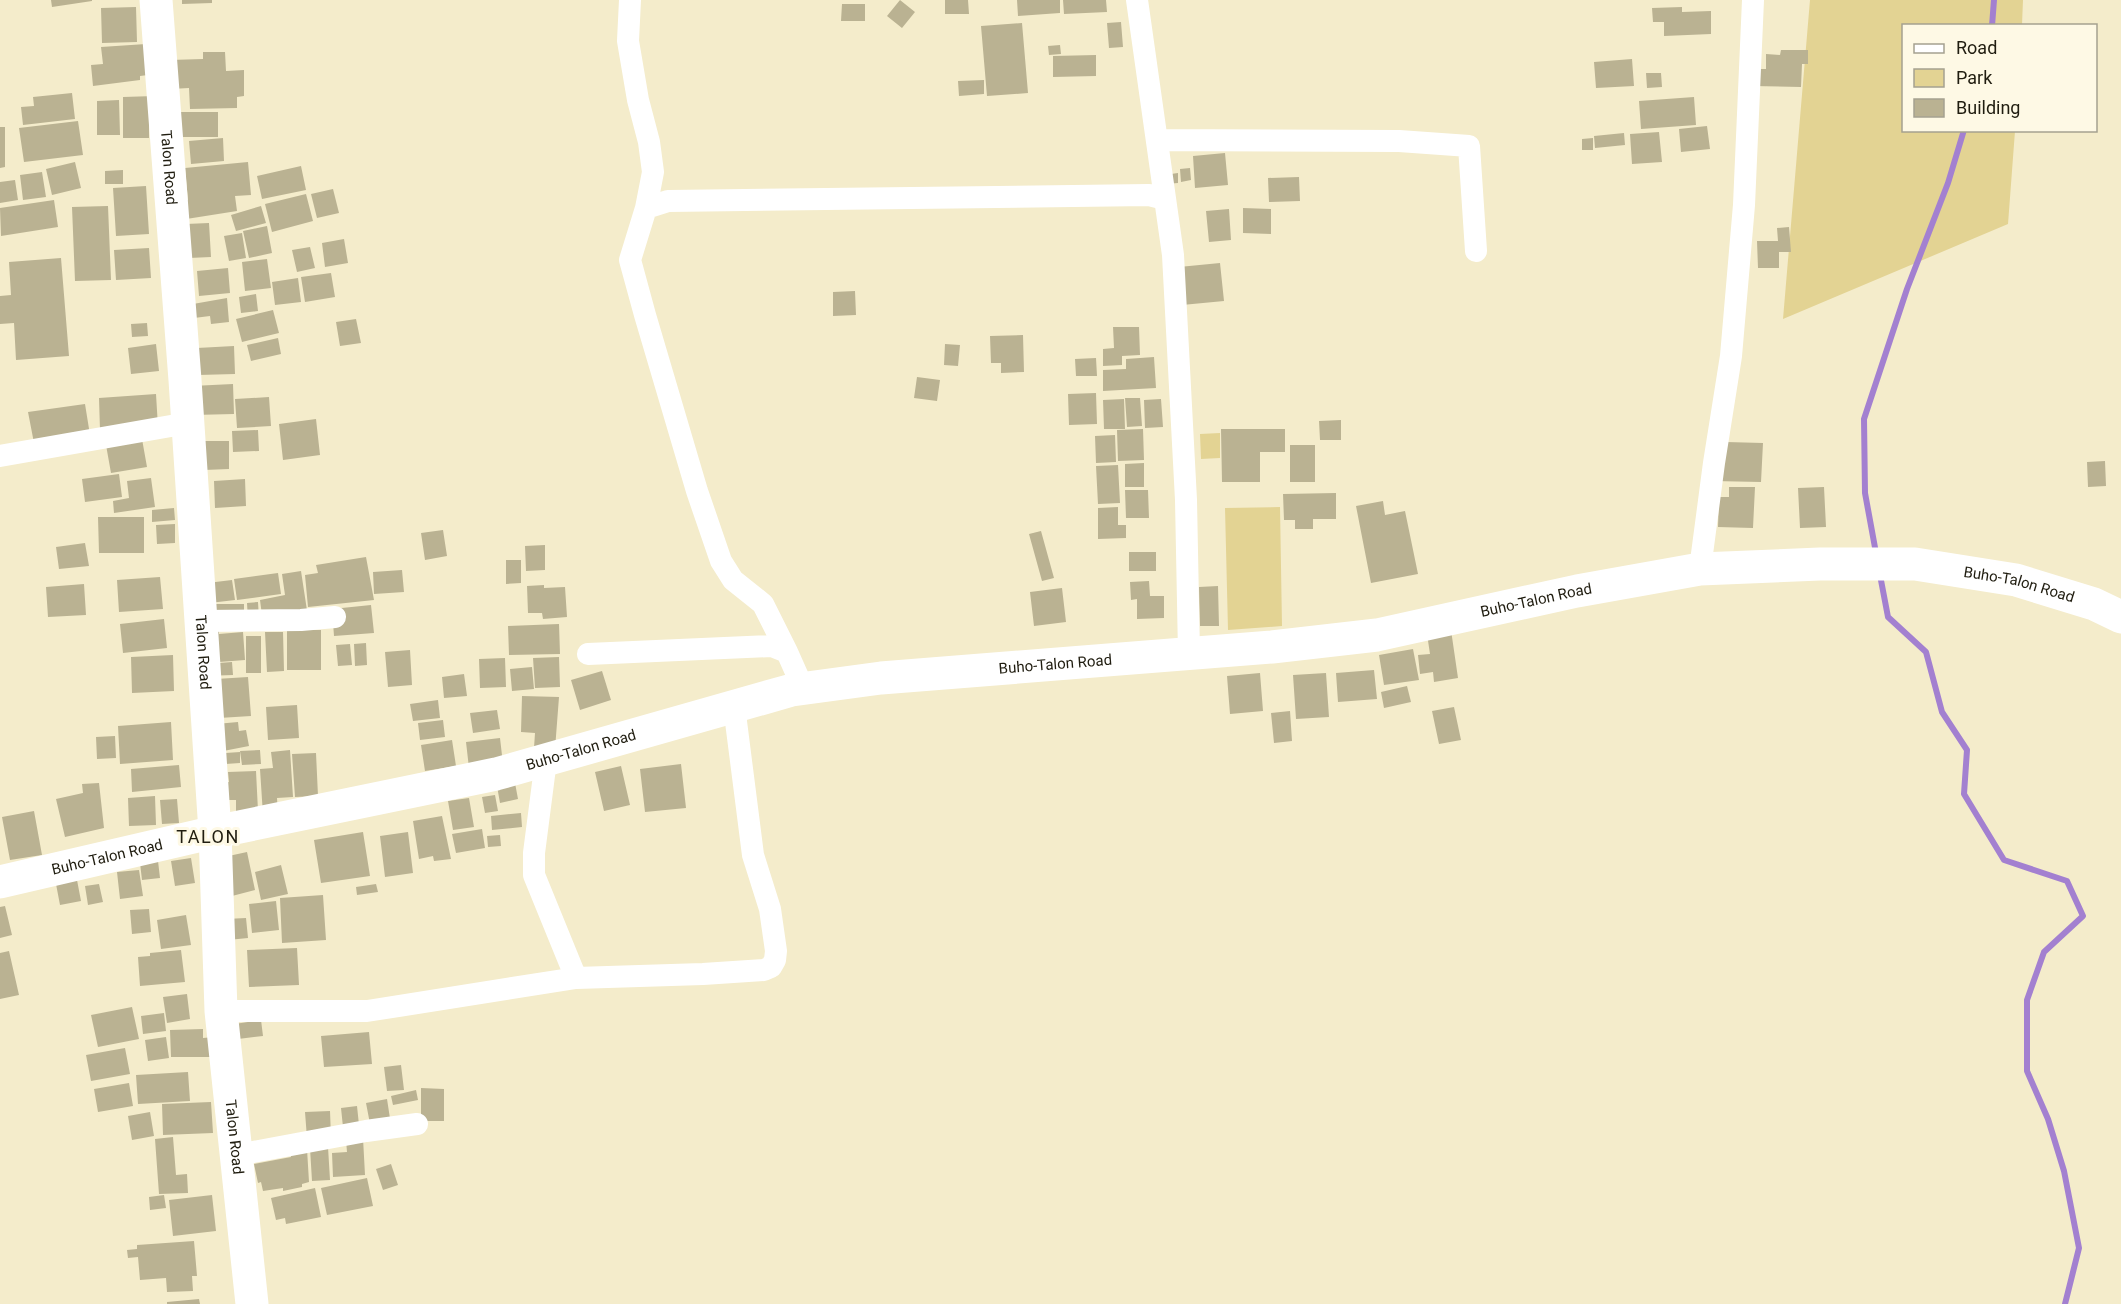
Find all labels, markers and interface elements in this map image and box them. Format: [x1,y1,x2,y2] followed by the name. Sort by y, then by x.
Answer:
[1902,24,2097,132] legend
[1956,37,1997,58] text: Road
[1956,67,1993,88] text: Park
[1956,97,2020,118] text: Building
[157,129,181,206] street label: Talon Road
[1962,563,2077,606] street label: Buho-Talon Road
[1479,580,1593,621] street label: Buho-Talon Road
[192,614,215,690] street label: Talon Road
[998,651,1113,678] street label: Buho-Talon Road
[524,726,638,774] street label: Buho-Talon Road
[176,826,240,847] district label: TALON
[50,835,165,879] street label: Buho-Talon Road
[221,1099,247,1175] street label: Talon Road

